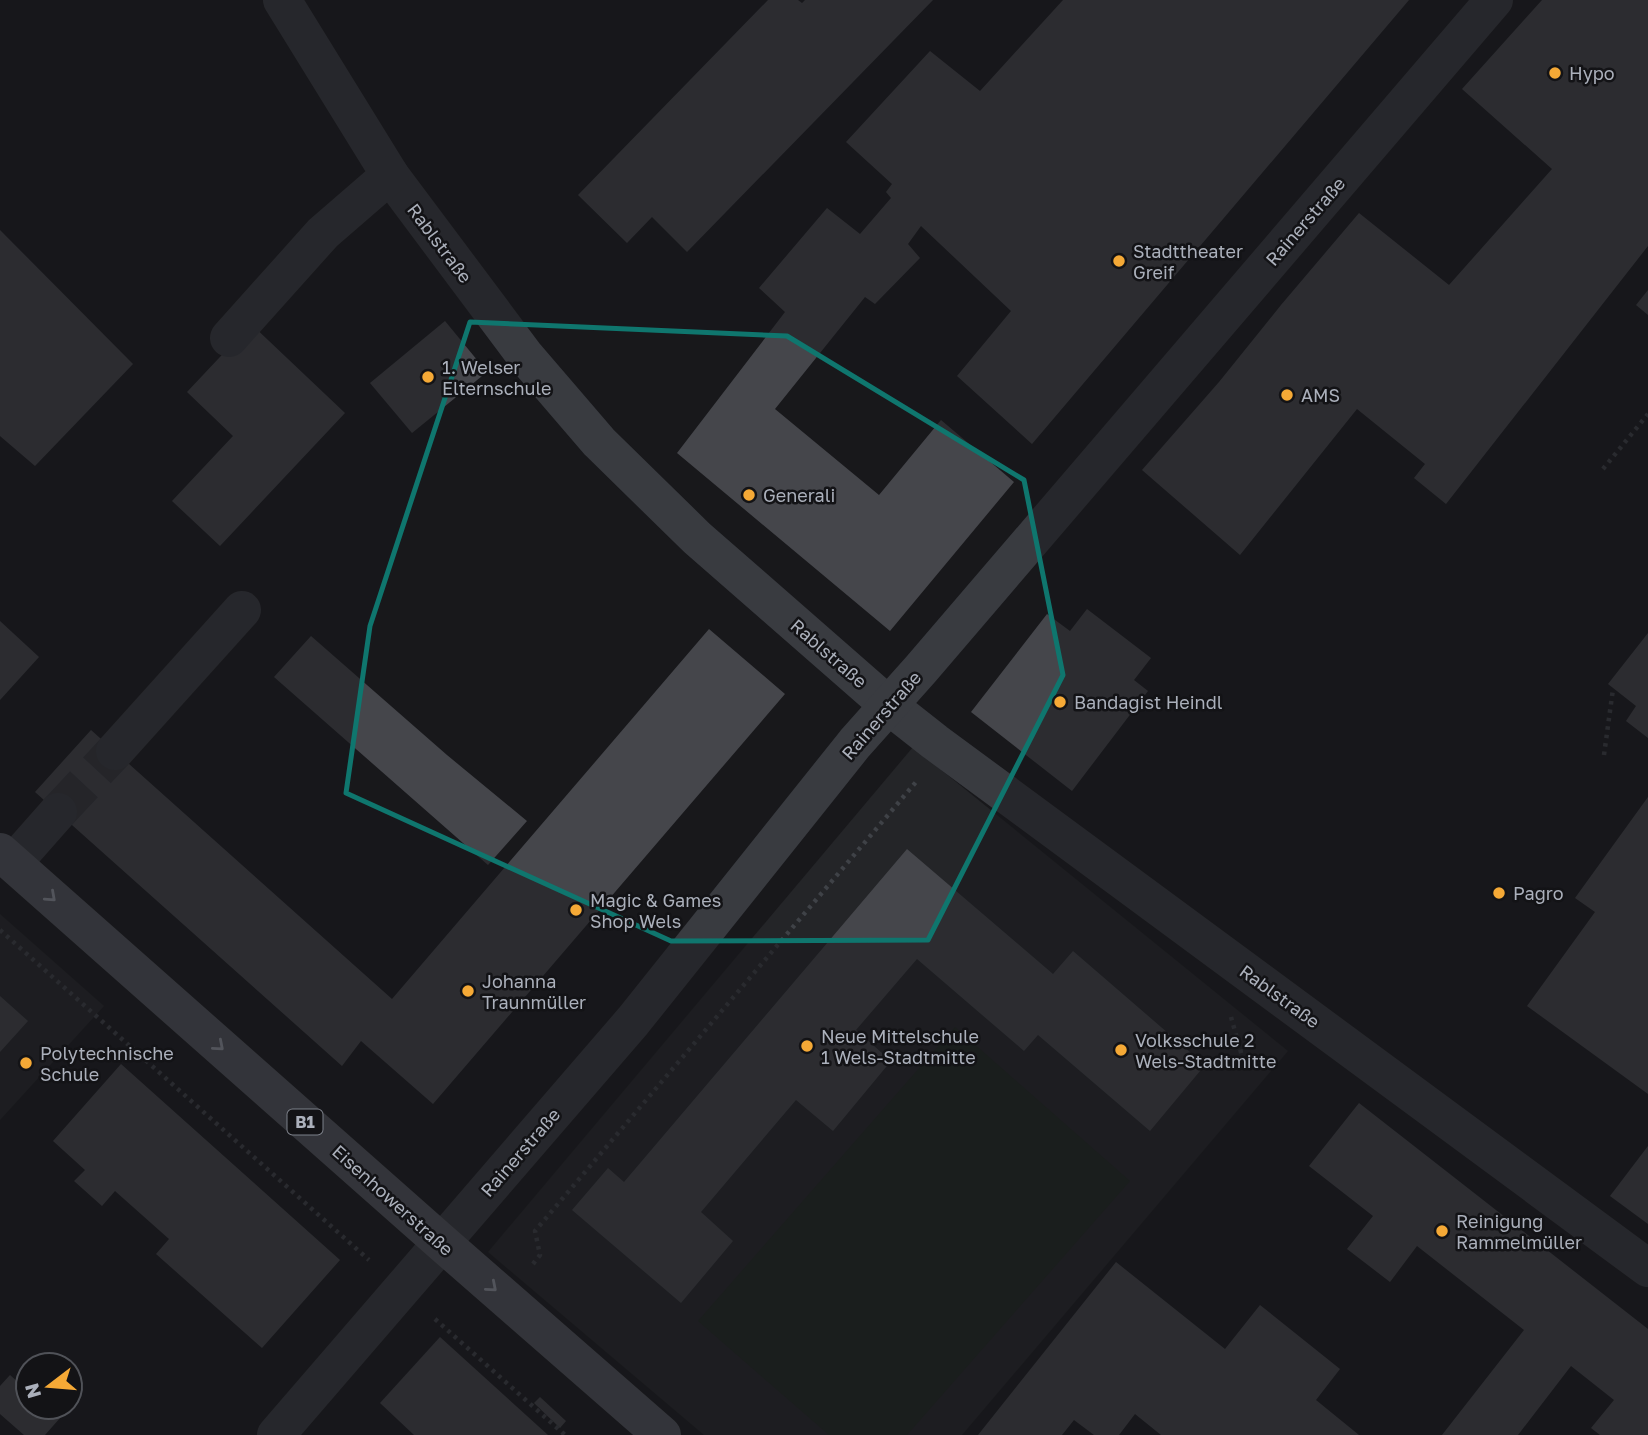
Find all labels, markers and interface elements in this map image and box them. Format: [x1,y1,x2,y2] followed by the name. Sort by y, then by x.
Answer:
[1569,62,1615,84] place label: Hypo
[1547,65,1563,81] marker: Hypo
[1261,172,1349,270] street label: Rainerstraße
[403,199,477,287] street label: Rablstraße
[1133,240,1243,283] place label: Stadttheater Greif
[1111,253,1127,269] marker: Stadttheater Greif
[442,356,551,399] place label: 1. Welser Elternschule
[420,369,436,385] marker: 1. Welser Elternschule
[1301,384,1340,406] place label: AMS
[1279,387,1295,403] marker: AMS
[763,484,835,506] place label: Generali
[741,487,757,503] marker: Generali
[786,614,872,692] street label: Rablstraße
[837,666,925,764] street label: Rainerstraße
[1074,691,1223,713] place label: Bandagist Heindl
[1052,694,1068,710] marker: Bandagist Heindl
[1513,882,1564,904] place label: Pagro
[1491,885,1507,901] marker: Pagro
[43,889,56,901] one-way arrow
[590,889,721,932] place label: Magic & Games Shop Wels
[568,902,584,918] marker: Magic & Games Shop Wels
[1236,960,1324,1032] street label: Rablstraße
[482,970,586,1013] place label: Johanna Traunmüller
[460,983,476,999] marker: Johanna Traunmüller
[821,1025,979,1068] place label: Neue Mittelschule 1 Wels-Stadtmitte
[1135,1029,1276,1072] place label: Volksschule 2 Wels-Stadtmitte
[211,1038,224,1050] one-way arrow
[799,1038,815,1054] marker: Neue Mittelschule 1 Wels-Stadtmitte
[40,1042,174,1085] place label: Polytechnische Schule
[1113,1042,1129,1058] marker: Volksschule 2 Wels-Stadtmitte
[18,1055,34,1071] marker: Polytechnische Schule
[476,1103,564,1201] street label: Rainerstraße
[288,1110,322,1134] road number: B1
[328,1140,458,1260] street label: Eisenhowerstraße
[1456,1210,1582,1253] place label: Reinigung Rammelmüller
[1434,1223,1450,1239] marker: Reinigung Rammelmüller
[484,1279,497,1291] one-way arrow
[14,1351,84,1421] north arrow
[19,1381,45,1401] text: N

